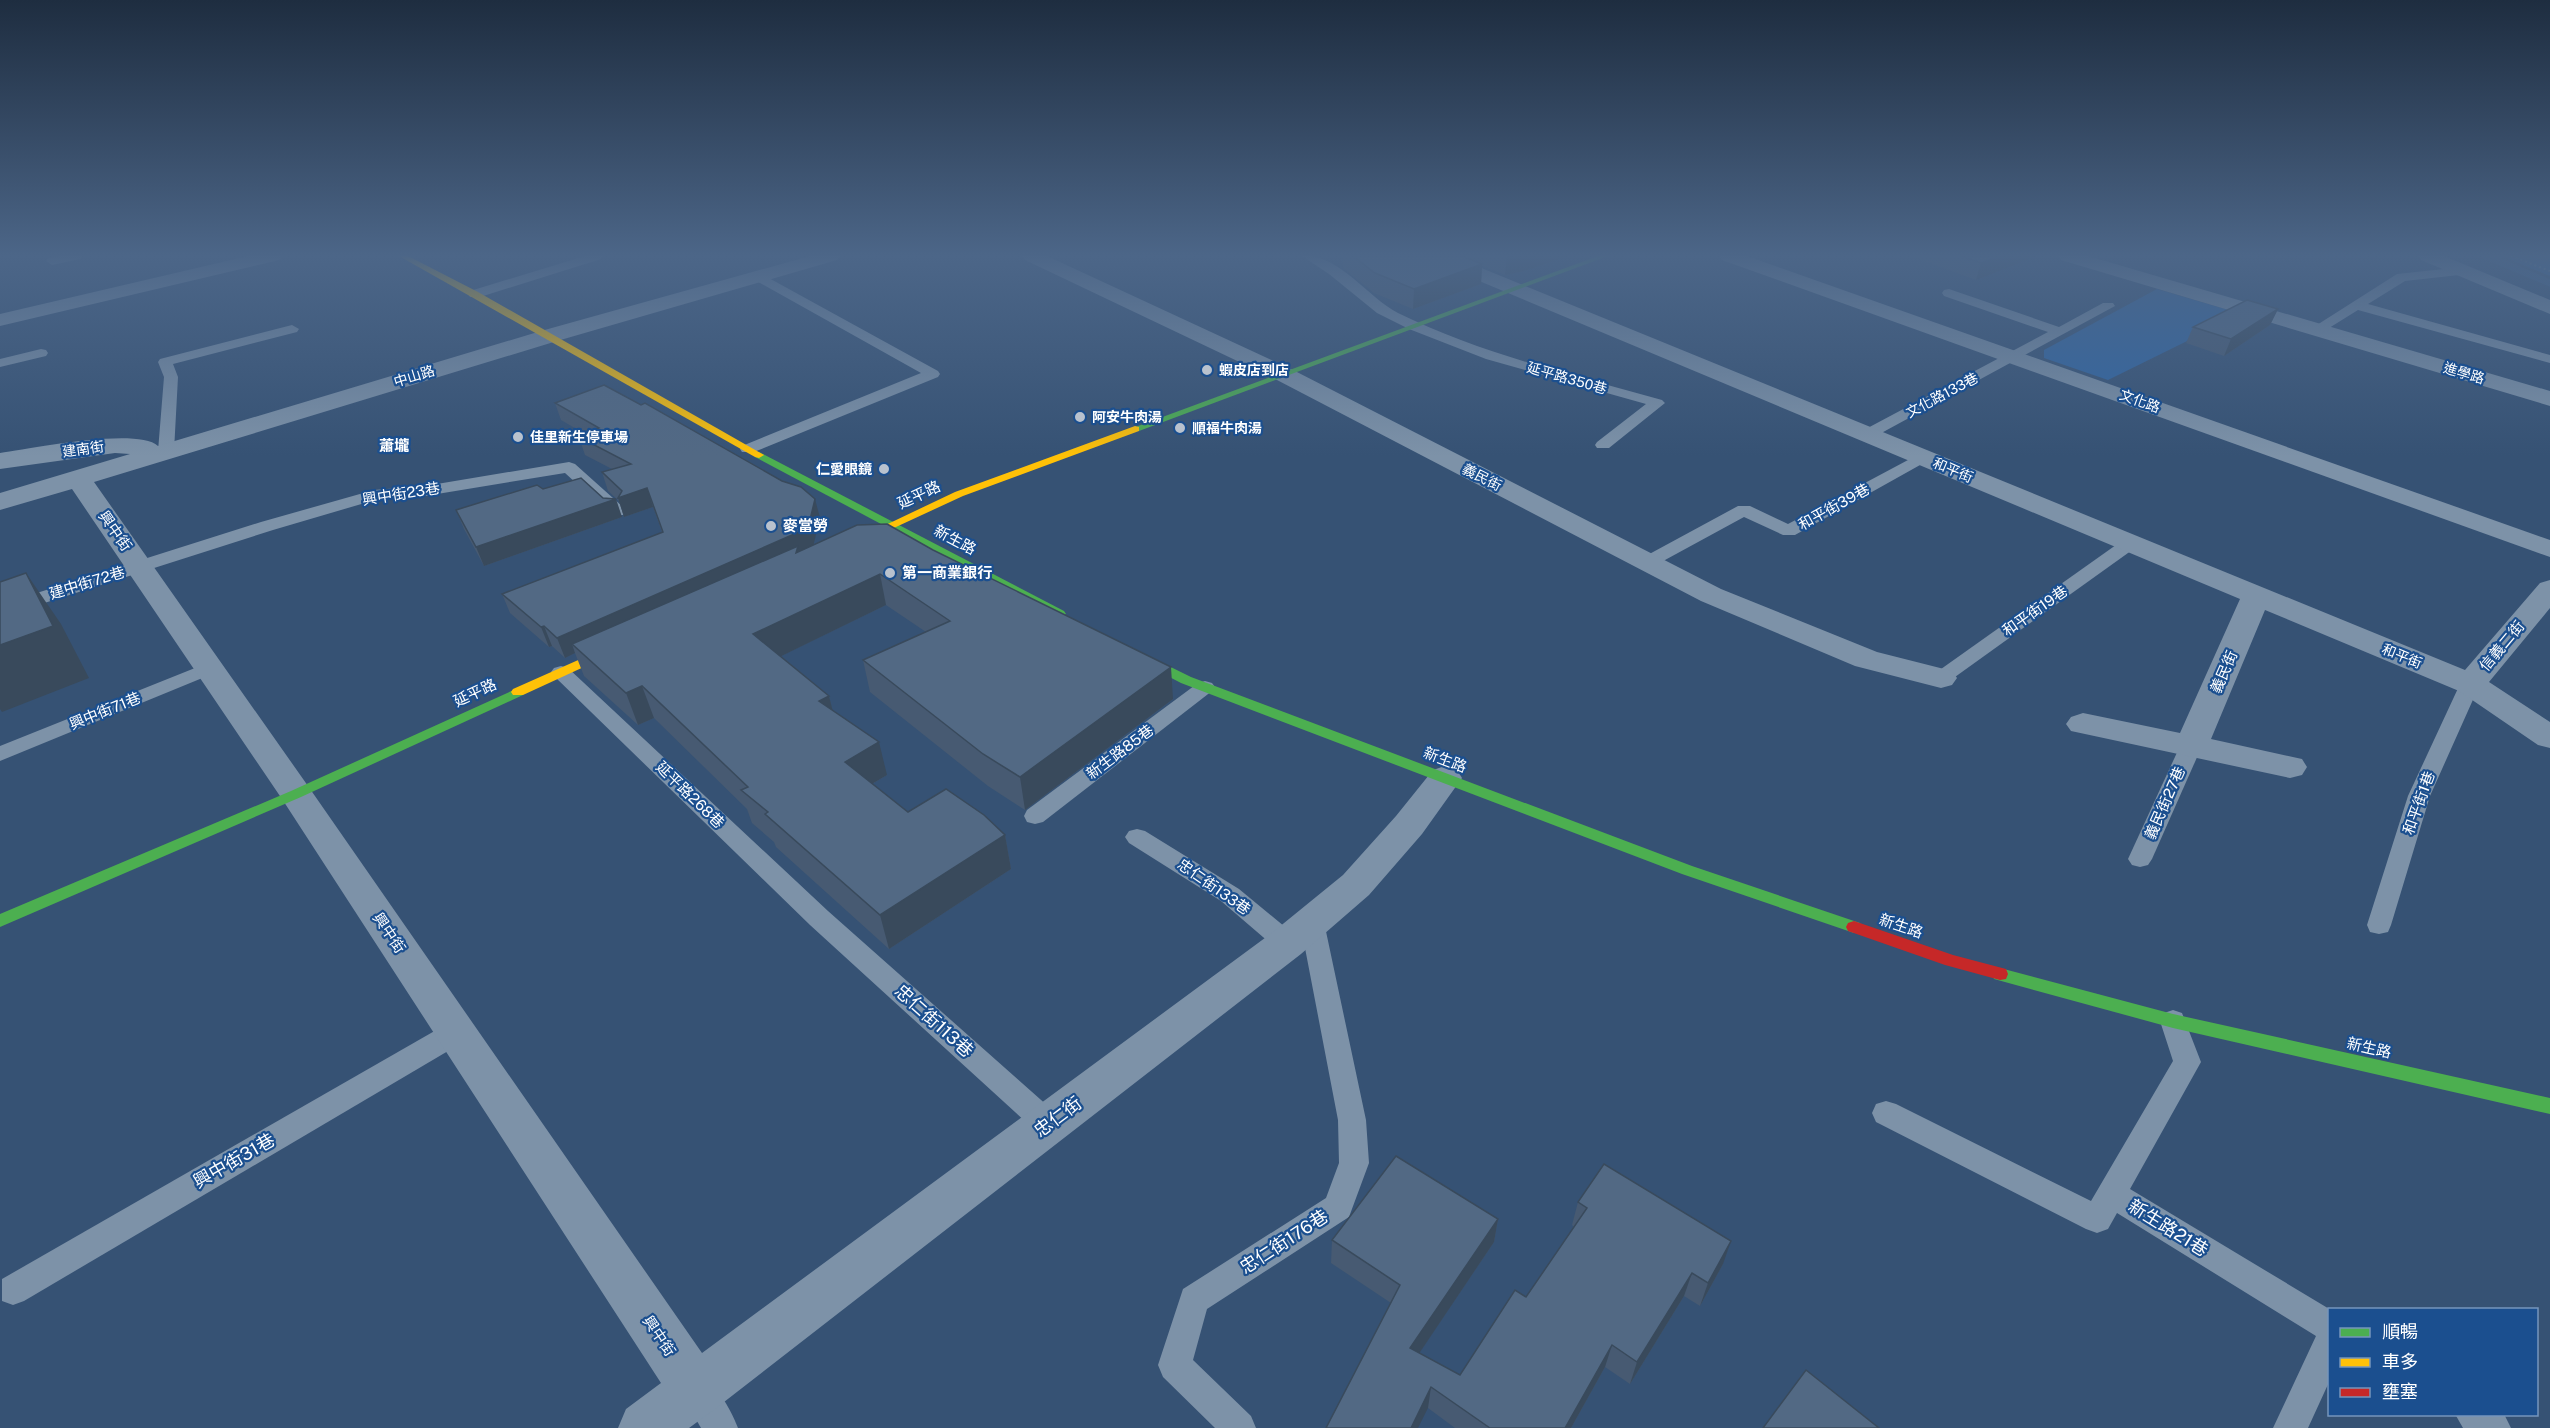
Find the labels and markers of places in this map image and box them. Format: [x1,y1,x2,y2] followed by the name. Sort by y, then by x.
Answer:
[1219,362,1289,378] place label: 蝦皮店到店
[1200,363,1214,377] marker: 蝦皮店到店
[1092,409,1162,425] place label: 阿安牛肉湯
[1073,410,1087,424] marker: 阿安牛肉湯
[1192,420,1262,436] place label: 順福牛肉湯
[1173,421,1187,435] marker: 順福牛肉湯
[530,429,628,445] place label: 佳里新生停車場
[511,430,525,444] marker: 佳里新生停車場
[816,461,872,477] place label: 仁愛眼鏡
[877,462,891,476] marker: 仁愛眼鏡
[783,517,828,534] place label: 麥當勞
[764,519,778,533] marker: 麥當勞
[902,564,992,581] place label: 第一商業銀行
[883,566,897,580] marker: 第一商業銀行

